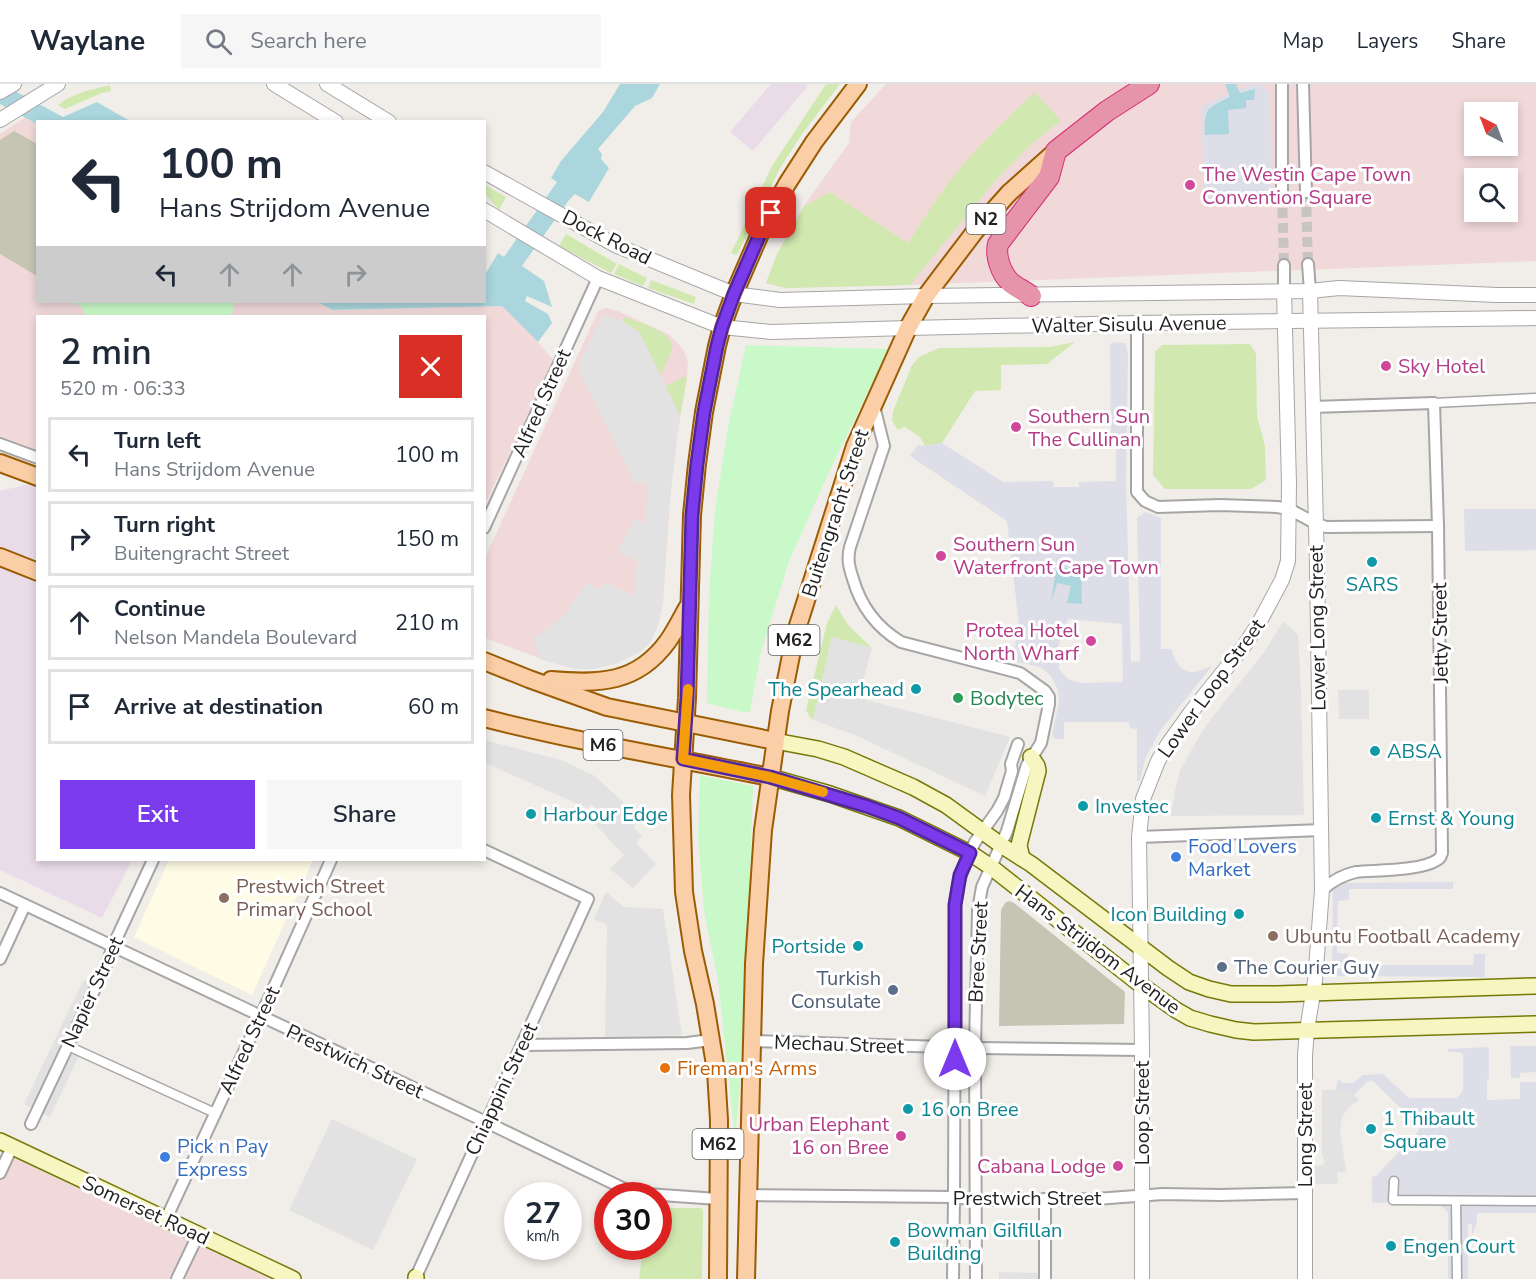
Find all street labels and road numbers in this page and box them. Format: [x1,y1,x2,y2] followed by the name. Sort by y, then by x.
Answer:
[557,203,656,271] street label: Dock Road
[966,204,1006,234] road number: N2
[1031,309,1227,340] street label: Walter Sisulu Avenue
[506,344,578,462] street label: Alfred Street
[796,425,876,601] street label: Buitengracht Street
[1303,544,1332,711] street label: Lower Long Street
[1426,581,1455,685] street label: Jetty Street
[1152,613,1272,763] street label: Lower Loop Street
[768,625,820,655] road number: M62
[584,730,622,760] road number: M6
[1009,878,1186,1021] street label: Hans Strijdom Avenue
[962,900,995,1003] street label: Bree Street
[55,932,130,1052] street label: Napier Street
[213,981,287,1099] street label: Alfred Street
[459,1017,544,1160] street label: Chiappini Street
[282,1018,429,1106] street label: Prestwich Street
[774,1029,905,1060] street label: Mechau Street
[1129,1060,1156,1165] street label: Loop Street
[1292,1082,1319,1187] street label: Long Street
[692,1129,744,1159] road number: M62
[78,1169,214,1252] street label: Somerset Road
[953,1185,1102,1212] street label: Prestwich Street

